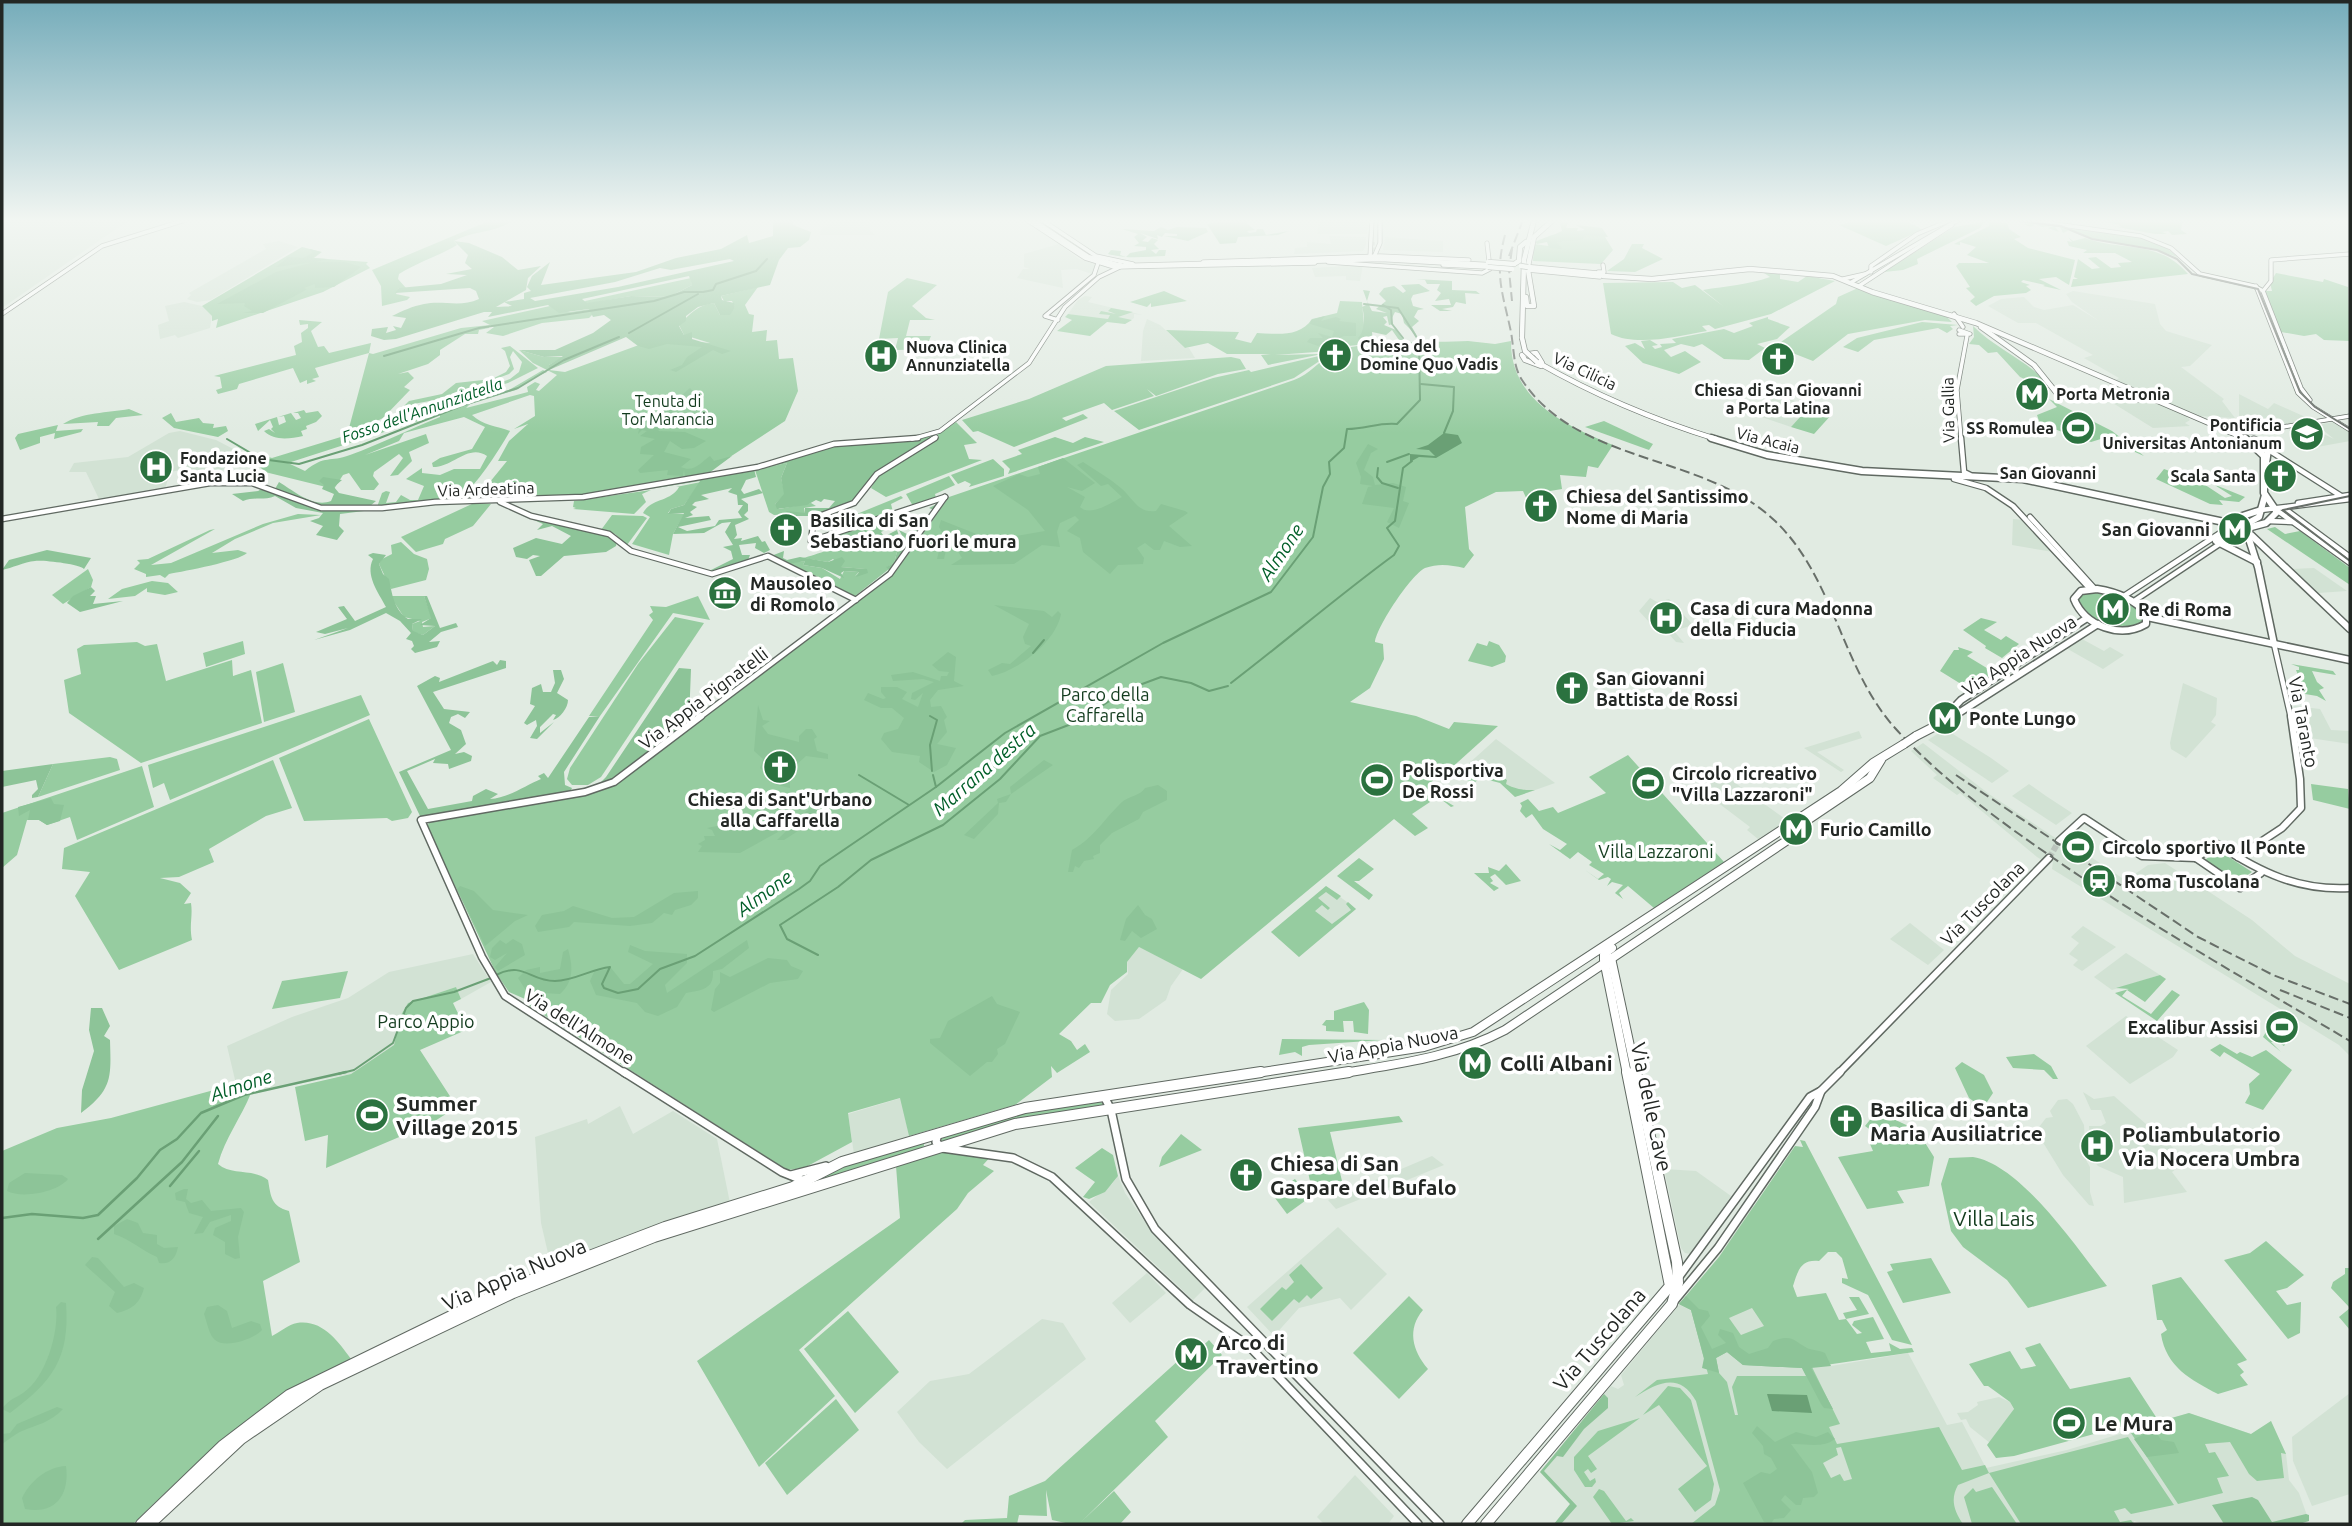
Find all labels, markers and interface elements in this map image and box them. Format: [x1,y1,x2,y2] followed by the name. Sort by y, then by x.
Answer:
[1316,336,1354,374] church icon: Chiesa del Domine Quo Vadis
[862,337,900,375] hospital icon: Nuova Clinica Annunziatella
[1360,337,1498,373] place label: Chiesa del Domine Quo Vadis
[906,338,1010,374] place label: Nuova Clinica Annunziatella
[1759,340,1797,378] church icon: Chiesa di San Giovanni a Porta Latina
[1550,349,1620,393] street label: Via Cilicia
[339,374,505,446] water label: Fosso dell'Annunziatella
[2013,375,2051,413] metro station icon: Porta Metronia
[1938,377,1958,443] street label: Via Gallia
[1694,381,1862,417] place label: Chiesa di San Giovanni a Porta Latina
[2056,385,2170,403] place label: Porta Metronia
[622,392,714,428] park label: Tenuta di Tor Marancia
[2059,409,2097,447] sports icon: SS Romulea
[2288,415,2326,453] school or university icon: Pontificia Universitas Antonianum
[2102,416,2282,452] place label: Pontificia Universitas Antonianum
[1966,419,2054,437] place label: SS Romulea
[1735,423,1801,457] street label: Via Acaia
[137,448,175,486] hospital icon: Fondazione Santa Lucia
[180,449,267,485] place label: Fondazione Santa Lucia
[2261,457,2299,495] church icon: Scala Santa
[2000,464,2096,482] district label: San Giovanni
[2171,467,2256,485] place label: Scala Santa
[437,478,535,500] street label: Via Ardeatina
[1566,486,1749,527] place label: Chiesa del Santissimo Nome di Maria
[1522,487,1560,525] church icon: Chiesa del Santissimo Nome di Maria
[810,510,1016,551] place label: Basilica di San Sebastiano fuori le mura
[2216,510,2254,548] metro station icon: San Giovanni
[767,511,805,549] church icon: Basilica di San Sebastiano fuori le mura
[1254,519,1308,585] water label: Almone
[2102,519,2210,539] place label: San Giovanni
[750,573,835,614] place label: Mausoleo di Romolo
[706,574,744,612] museum icon: Mausoleo di Romolo
[2094,590,2132,628] metro station icon: Re di Roma
[1690,598,1873,639] place label: Casa di cura Madonna della Fiducia
[1647,599,1685,637] hospital icon: Casa di cura Madonna della Fiducia
[2138,599,2232,619] place label: Re di Roma
[1958,611,2080,699] street label: Via Appia Nuova
[635,643,771,753] street label: Via Appia Pignatelli
[1596,668,1738,709] place label: San Giovanni Battista de Rossi
[1553,669,1591,707] church icon: San Giovanni Battista de Rossi
[2285,675,2323,769] street label: Via Taranto
[1061,684,1149,725] park label: Parco della Caffarella
[1926,699,1964,737] metro station icon: Ponte Lungo
[1969,708,2076,728] place label: Ponte Lungo
[928,718,1040,820] water label: Marrana destra
[761,748,799,786] church icon: Chiesa di Sant'Urbano alla Caffarella
[1402,760,1504,801] place label: Polisportiva De Rossi
[1358,761,1396,799] sports icon: Polisportiva De Rossi
[1672,763,1817,804] place label: Circolo ricreativo "Villa Lazzaroni"
[1629,764,1667,802] sports icon: Circolo ricreativo "Villa Lazzaroni"
[688,789,872,830] place label: Chiesa di Sant'Urbano alla Caffarella
[1777,810,1815,848] metro station icon: Furio Camillo
[1820,819,1932,839] place label: Furio Camillo
[2059,828,2097,866] sports icon: Circolo sportivo Il Ponte
[2102,837,2306,857] place label: Circolo sportivo Il Ponte
[1598,841,1714,861] park label: Villa Lazzaroni
[1936,857,2028,949] street label: Via Tuscolana
[2080,862,2118,900] station icon: Roma Tuscolana
[731,865,797,921] water label: Almone
[2124,871,2260,891] place label: Roma Tuscolana
[521,984,639,1068] street label: Via dell'Almone
[2263,1008,2301,1046] sports icon: Excalibur Assisi
[377,1011,475,1031] park label: Parco Appio
[2128,1017,2258,1037] place label: Excalibur Assisi
[1326,1022,1460,1066] street label: Via Appia Nuova
[1627,1040,1677,1174] street label: Via delle Cave
[1456,1044,1494,1082] metro station icon: Colli Albani
[1500,1051,1613,1075] place label: Colli Albani
[206,1065,275,1106] water label: Almone
[396,1091,518,1139] place label: Summer Village 2015
[353,1096,391,1134] sports icon: Summer Village 2015
[1870,1097,2043,1145] place label: Basilica di Santa Maria Ausiliatrice
[1827,1102,1865,1140] church icon: Basilica di Santa Maria Ausiliatrice
[2122,1122,2300,1170] place label: Poliambulatorio Via Nocera Umbra
[2078,1127,2116,1165] hospital icon: Poliambulatorio Via Nocera Umbra
[1270,1151,1457,1199] place label: Chiesa di San Gaspare del Bufalo
[1227,1156,1265,1194] church icon: Chiesa di San Gaspare del Bufalo
[1953,1206,2035,1230] park label: Villa Lais
[438,1233,590,1315] street label: Via Appia Nuova
[1548,1283,1650,1395] street label: Via Tuscolana
[1216,1330,1319,1378] place label: Arco di Travertino
[1172,1335,1210,1373] metro station icon: Arco di Travertino
[2050,1404,2088,1442] sports icon: Le Mura
[2094,1411,2173,1435] place label: Le Mura

